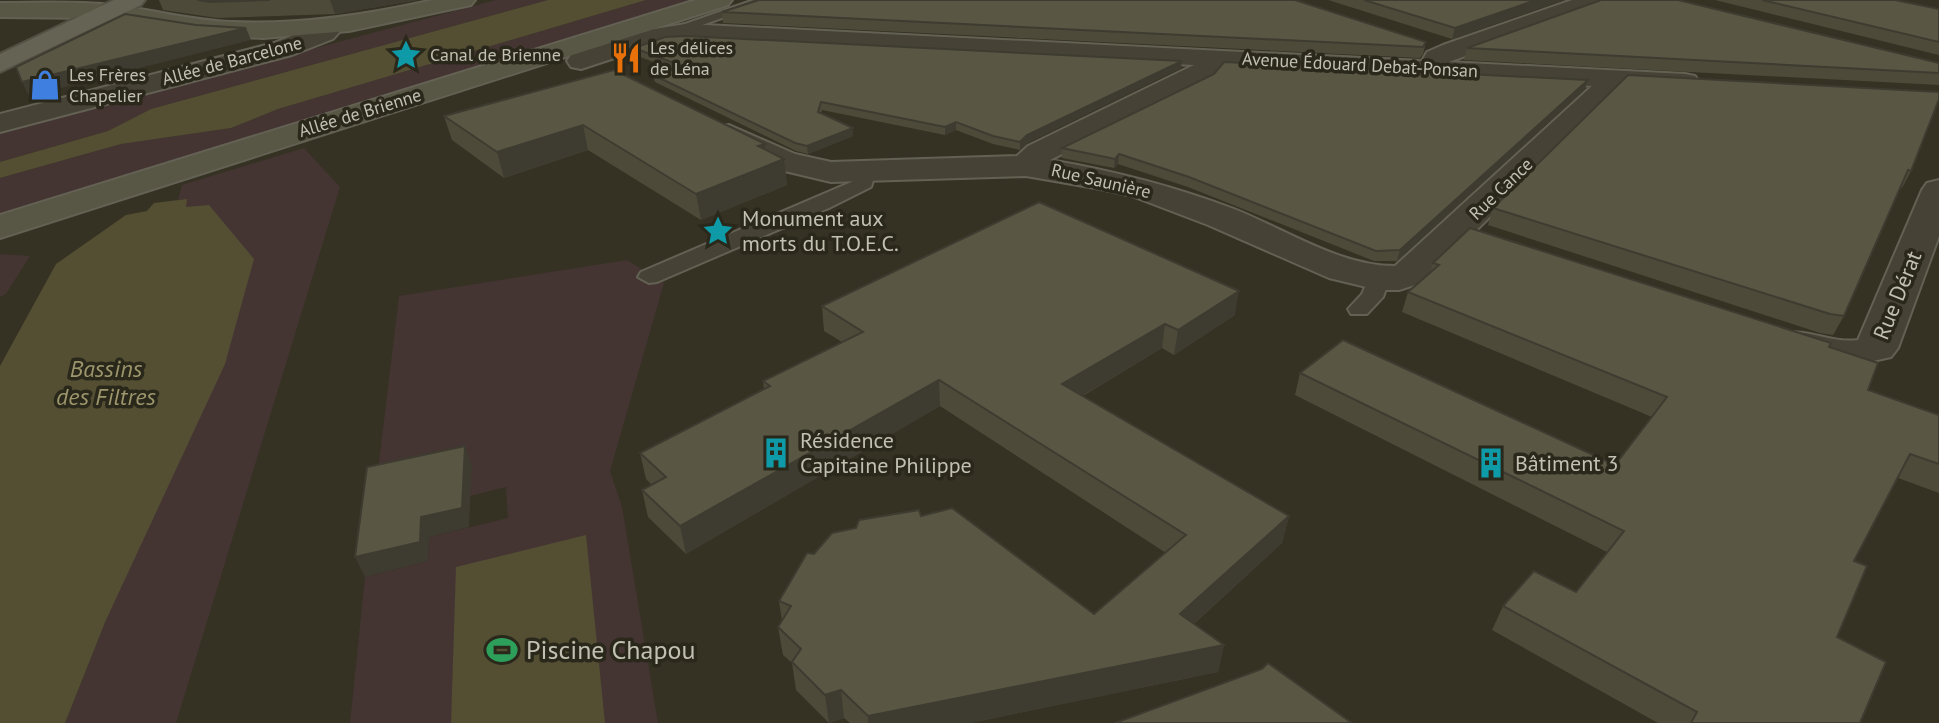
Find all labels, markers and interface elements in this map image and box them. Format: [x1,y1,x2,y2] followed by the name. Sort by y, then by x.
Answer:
[159,31,304,90] street label: Allée de Barcelone
[650,36,733,80] place label: Les délices de Léna
[389,38,423,72] place icon: Canal de Brienne
[609,41,643,75] restaurant icon: Les délices de Léna
[430,43,561,66] place label: Canal de Brienne
[1242,47,1479,82] street label: Avenue Édouard Debat-Ponsan
[69,63,146,107] place label: Les Frères Chapelier
[28,68,62,102] shop icon: Les Frères Chapelier
[296,83,424,142] street label: Allée de Brienne
[1464,153,1537,225] street label: Rue Cance
[1049,158,1153,203] street label: Rue Saunière
[742,204,899,257] place label: Monument aux morts du T.O.E.C.
[701,214,735,248] place icon: Monument aux morts du T.O.E.C.
[1867,246,1928,343] street label: Rue Dérat
[56,353,156,412] water label: Bassins des Filtres
[800,426,972,479] place label: Résidence Capitaine Philippe
[759,436,793,470] building icon: Résidence Capitaine Philippe
[1474,446,1508,480] building icon: Bâtiment 3
[1515,449,1619,477] place label: Bâtiment 3
[485,633,519,667] sports icon: Piscine Chapou
[526,633,696,666] place label: Piscine Chapou

